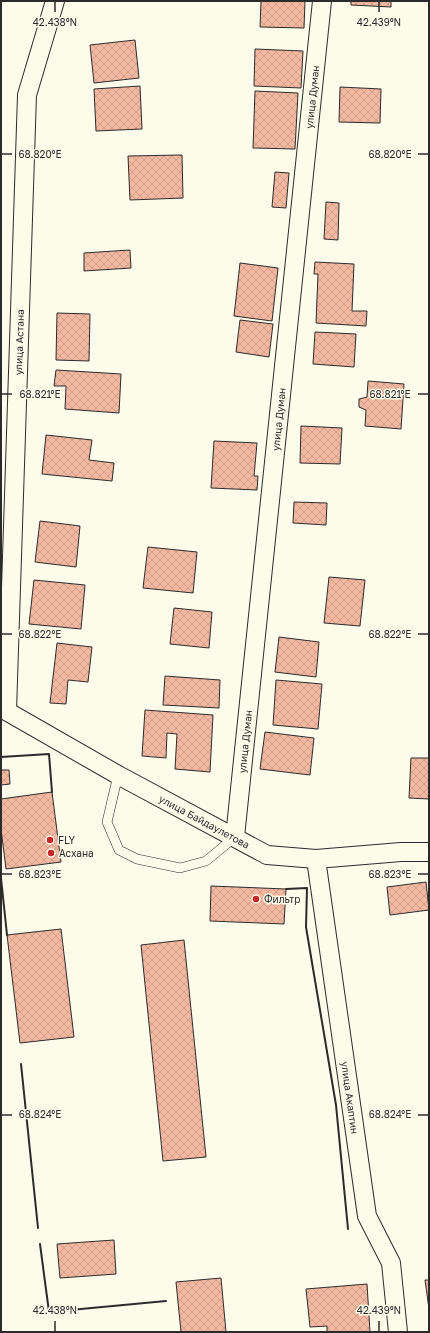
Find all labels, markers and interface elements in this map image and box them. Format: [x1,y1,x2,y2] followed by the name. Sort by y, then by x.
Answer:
[33,16,77,28] text: 42.438°N
[357,16,401,28] text: 42.439°N
[303,65,321,129] street label: улица Думан
[18,148,62,160] text: 68.820°E
[368,148,412,160] text: 68.820°E
[12,309,26,375] street label: улица Астана
[269,387,288,451] street label: улица Думан
[19,388,61,400] text: 68.821°E
[369,388,411,400] text: 68.821°E
[19,628,61,640] text: 68.822°E
[369,628,411,640] text: 68.822°E
[236,709,254,774] street label: улица Думан
[157,792,252,851] street label: улица Байдаулетова
[58,834,75,846] place label: FLY
[45,835,55,845] marker: FLY
[59,847,94,859] place label: Асхана
[46,848,56,858] marker: Асхана
[19,868,61,880] text: 68.823°E
[369,868,411,880] text: 68.823°E
[264,893,300,905] place label: Фильтр
[251,894,261,904] marker: Фильтр
[339,1061,361,1135] street label: улица Акаптин
[19,1108,61,1120] text: 68.824°E
[369,1108,411,1120] text: 68.824°E
[33,1304,77,1316] text: 42.438°N
[357,1304,401,1316] text: 42.439°N

